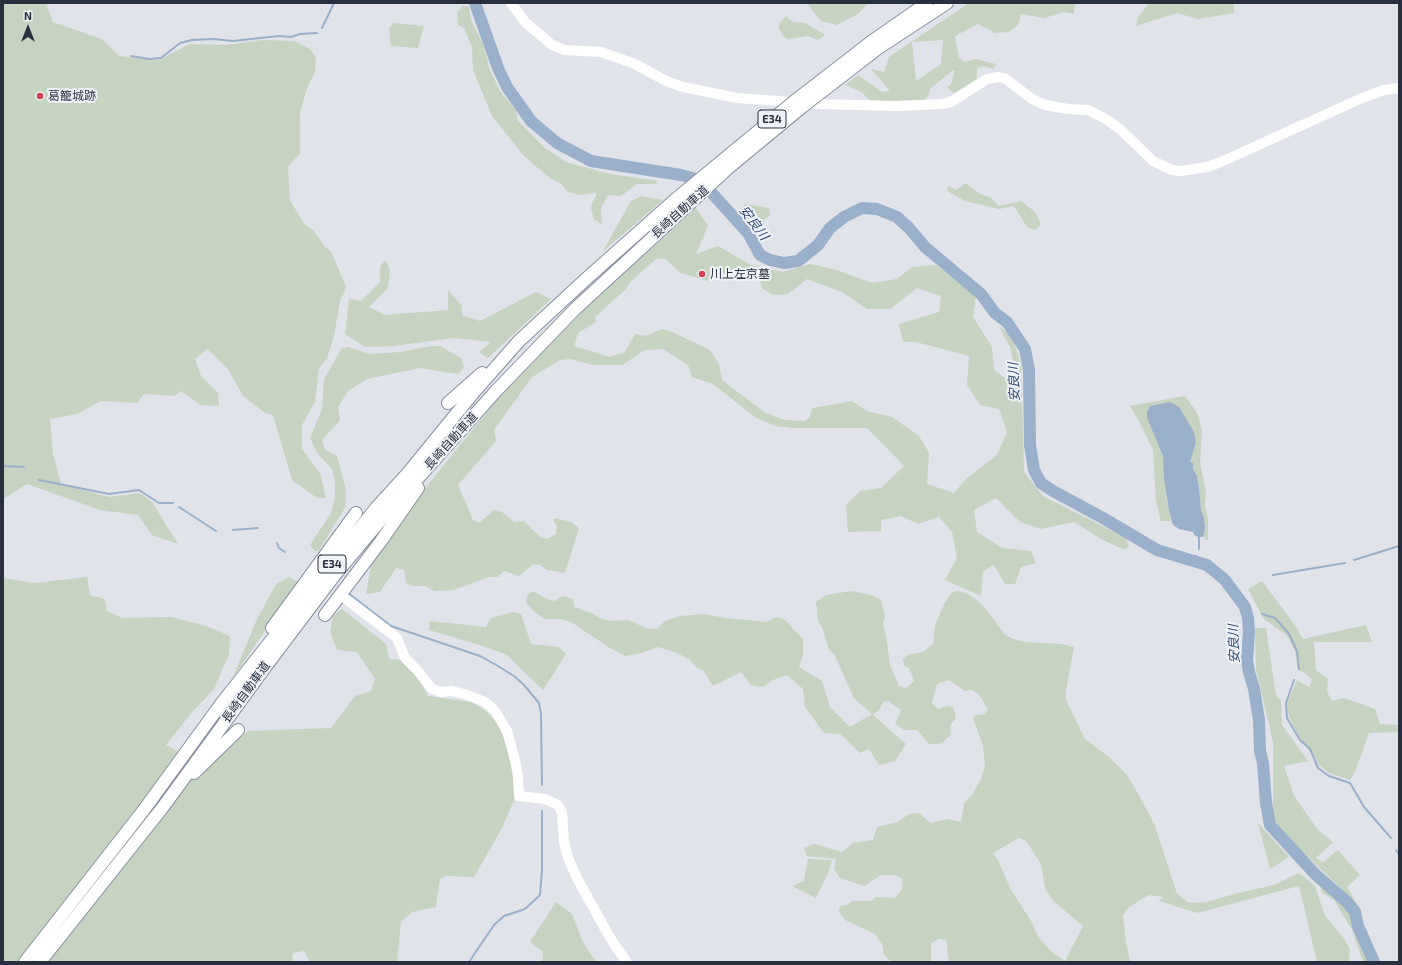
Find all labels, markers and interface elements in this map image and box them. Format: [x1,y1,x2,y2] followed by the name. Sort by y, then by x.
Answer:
[8,8,48,48] north arrow
[24,9,32,22] text: N
[48,89,96,103] place label: 葛籠城跡
[35,91,45,101] marker: 葛籠城跡
[758,110,786,128] road number: E34
[648,183,712,241] street label: 長崎自動車道
[736,203,772,243] water label: 安良川
[710,267,770,281] place label: 川上左京墓
[697,269,707,279] marker: 川上左京墓
[1005,362,1023,402] water label: 安良川
[422,409,480,473] street label: 長崎自動車道
[318,555,346,573] road number: E34
[1226,624,1242,664] water label: 安良川
[219,659,273,725] street label: 長崎自動車道

